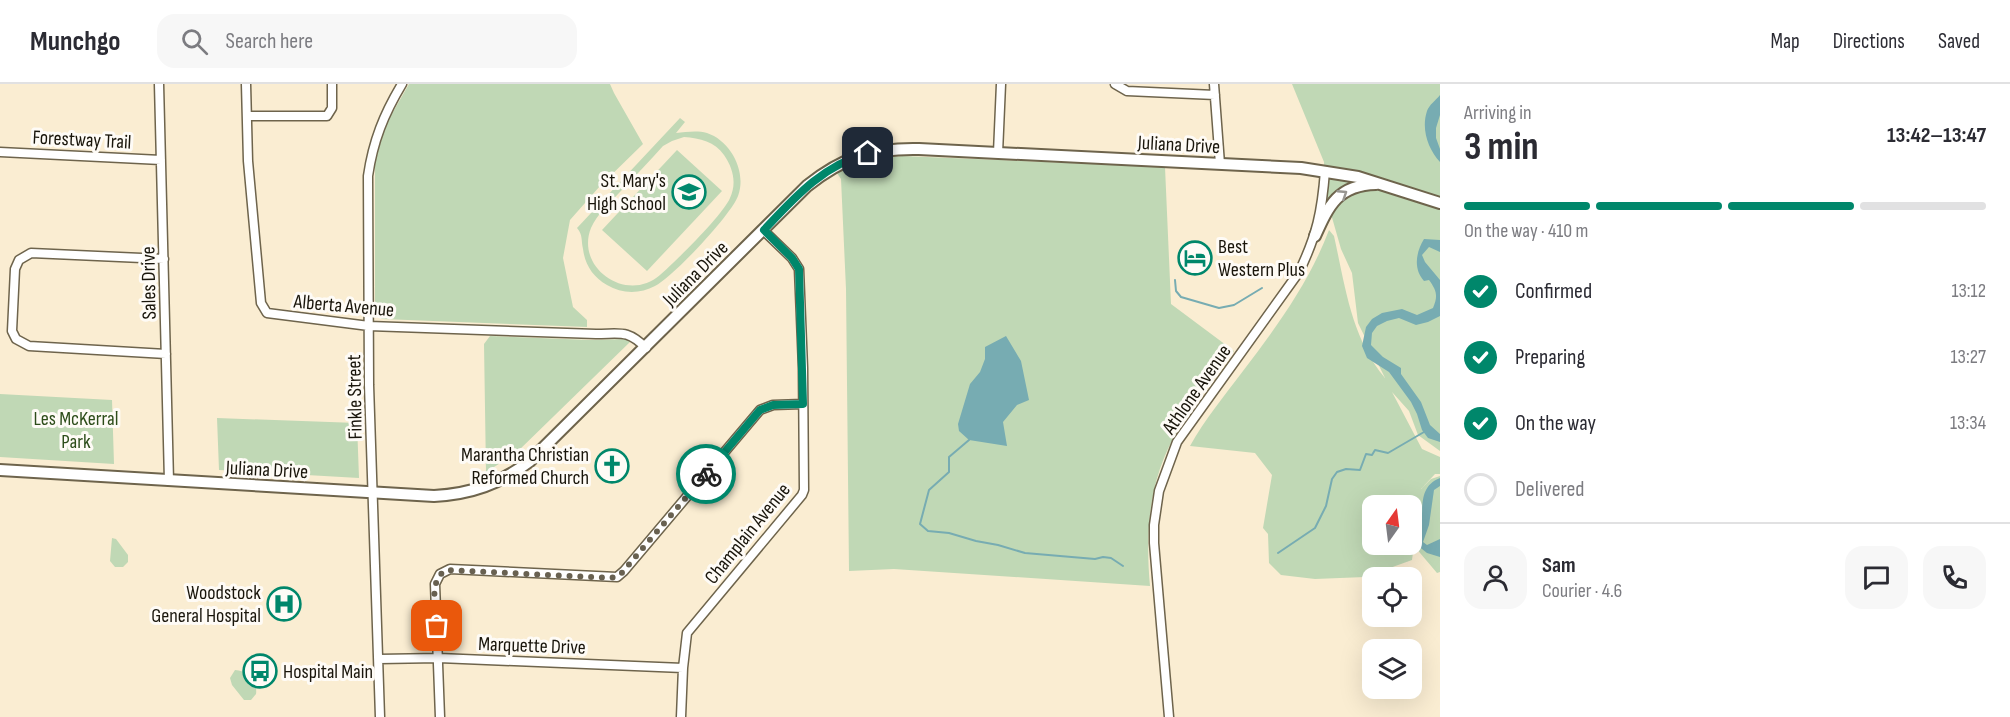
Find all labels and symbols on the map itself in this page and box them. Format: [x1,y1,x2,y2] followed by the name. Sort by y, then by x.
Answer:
[32,125,132,155] street label: Forestway Trail
[842,127,893,178] pin
[1136,131,1221,159] street label: Juliana Drive
[587,169,666,216] place label: St. Mary's High School
[671,174,707,210] school or university icon: St. Mary's High School
[1336,190,1347,201] one-way arrow
[1218,235,1305,282] place label: Best Western Plus
[657,236,733,312] street label: Juliana Drive
[1177,240,1213,276] hotel icon: Best Western Plus
[136,246,162,320] street label: Sales Drive
[292,290,395,322] street label: Alberta Avenue
[1157,340,1236,440] street label: Athlone Avenue
[342,354,368,440] street label: Finkle Street
[34,407,118,454] park label: Les McKerral Park
[461,443,589,490] place label: Marantha Christian Reformed Church
[676,444,736,504] courier
[594,448,630,484] church icon: Marantha Christian Reformed Church
[224,456,309,484] street label: Juliana Drive
[700,478,796,589] street label: Champlain Avenue
[1362,495,1422,555] north arrow
[151,581,261,628] place label: Woodstock General Hospital
[266,586,302,622] hospital icon: Woodstock General Hospital
[411,600,462,651] pin
[478,632,586,660] street label: Marquette Drive
[242,653,278,689] bus stop icon: Hospital Main
[283,660,373,684] place label: Hospital Main

